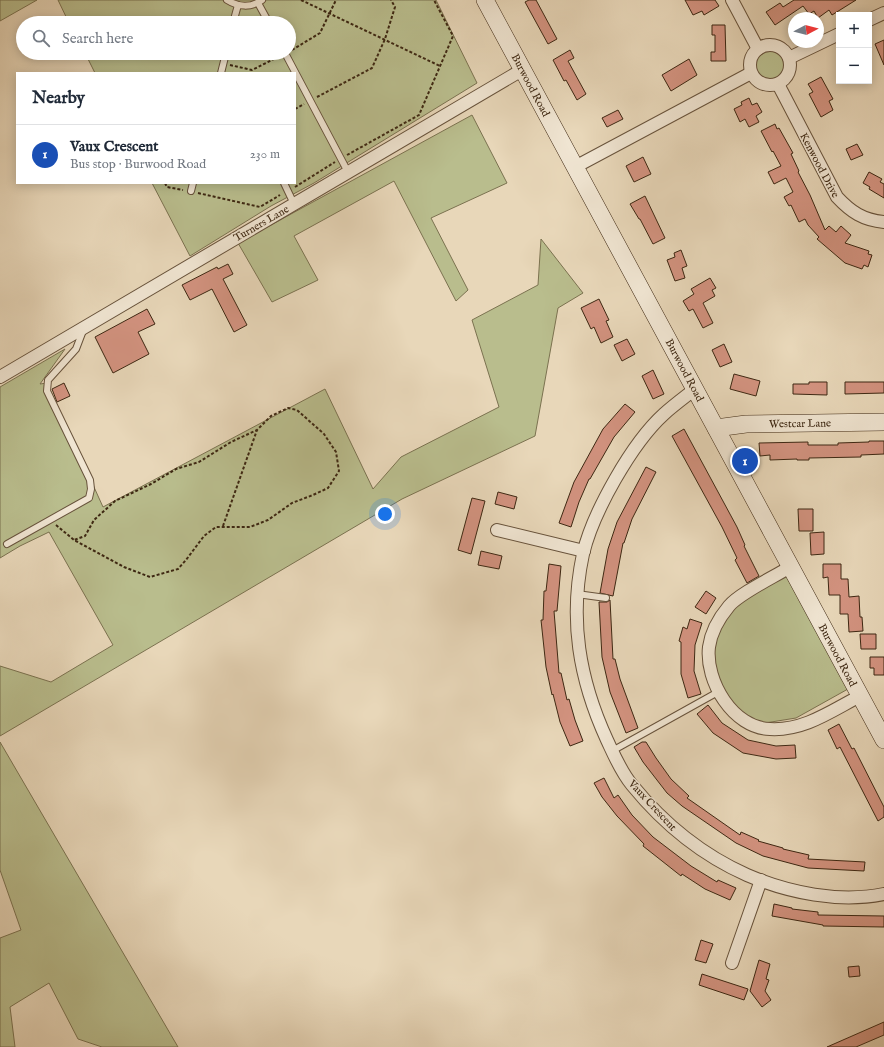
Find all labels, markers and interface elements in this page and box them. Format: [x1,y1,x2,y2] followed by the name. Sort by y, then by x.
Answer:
[788,12,824,48] north arrow
[836,12,872,84] map controls
[836,12,872,48] button: +
[16,16,296,60] search box
[30,27,52,49] icon: search
[62,29,133,48] text: Search here
[836,48,872,84] button: −
[508,52,553,119] street label: Burwood Road
[32,88,85,109] text: Nearby
[796,131,842,200] street label: Kenwood Drive
[70,137,158,156] text: Vaux Crescent
[43,146,47,163] text: 1
[250,146,280,163] text: 230 m
[70,156,206,173] text: Bus stop · Burwood Road
[231,202,292,245] street label: Turners Lane
[662,337,707,404] street label: Burwood Road
[769,416,831,432] street label: Westcar Lane
[732,446,758,476] pin: 1
[375,504,395,524] your location
[815,622,860,689] street label: Burwood Road
[624,776,680,834] street label: Vaux Crescent

